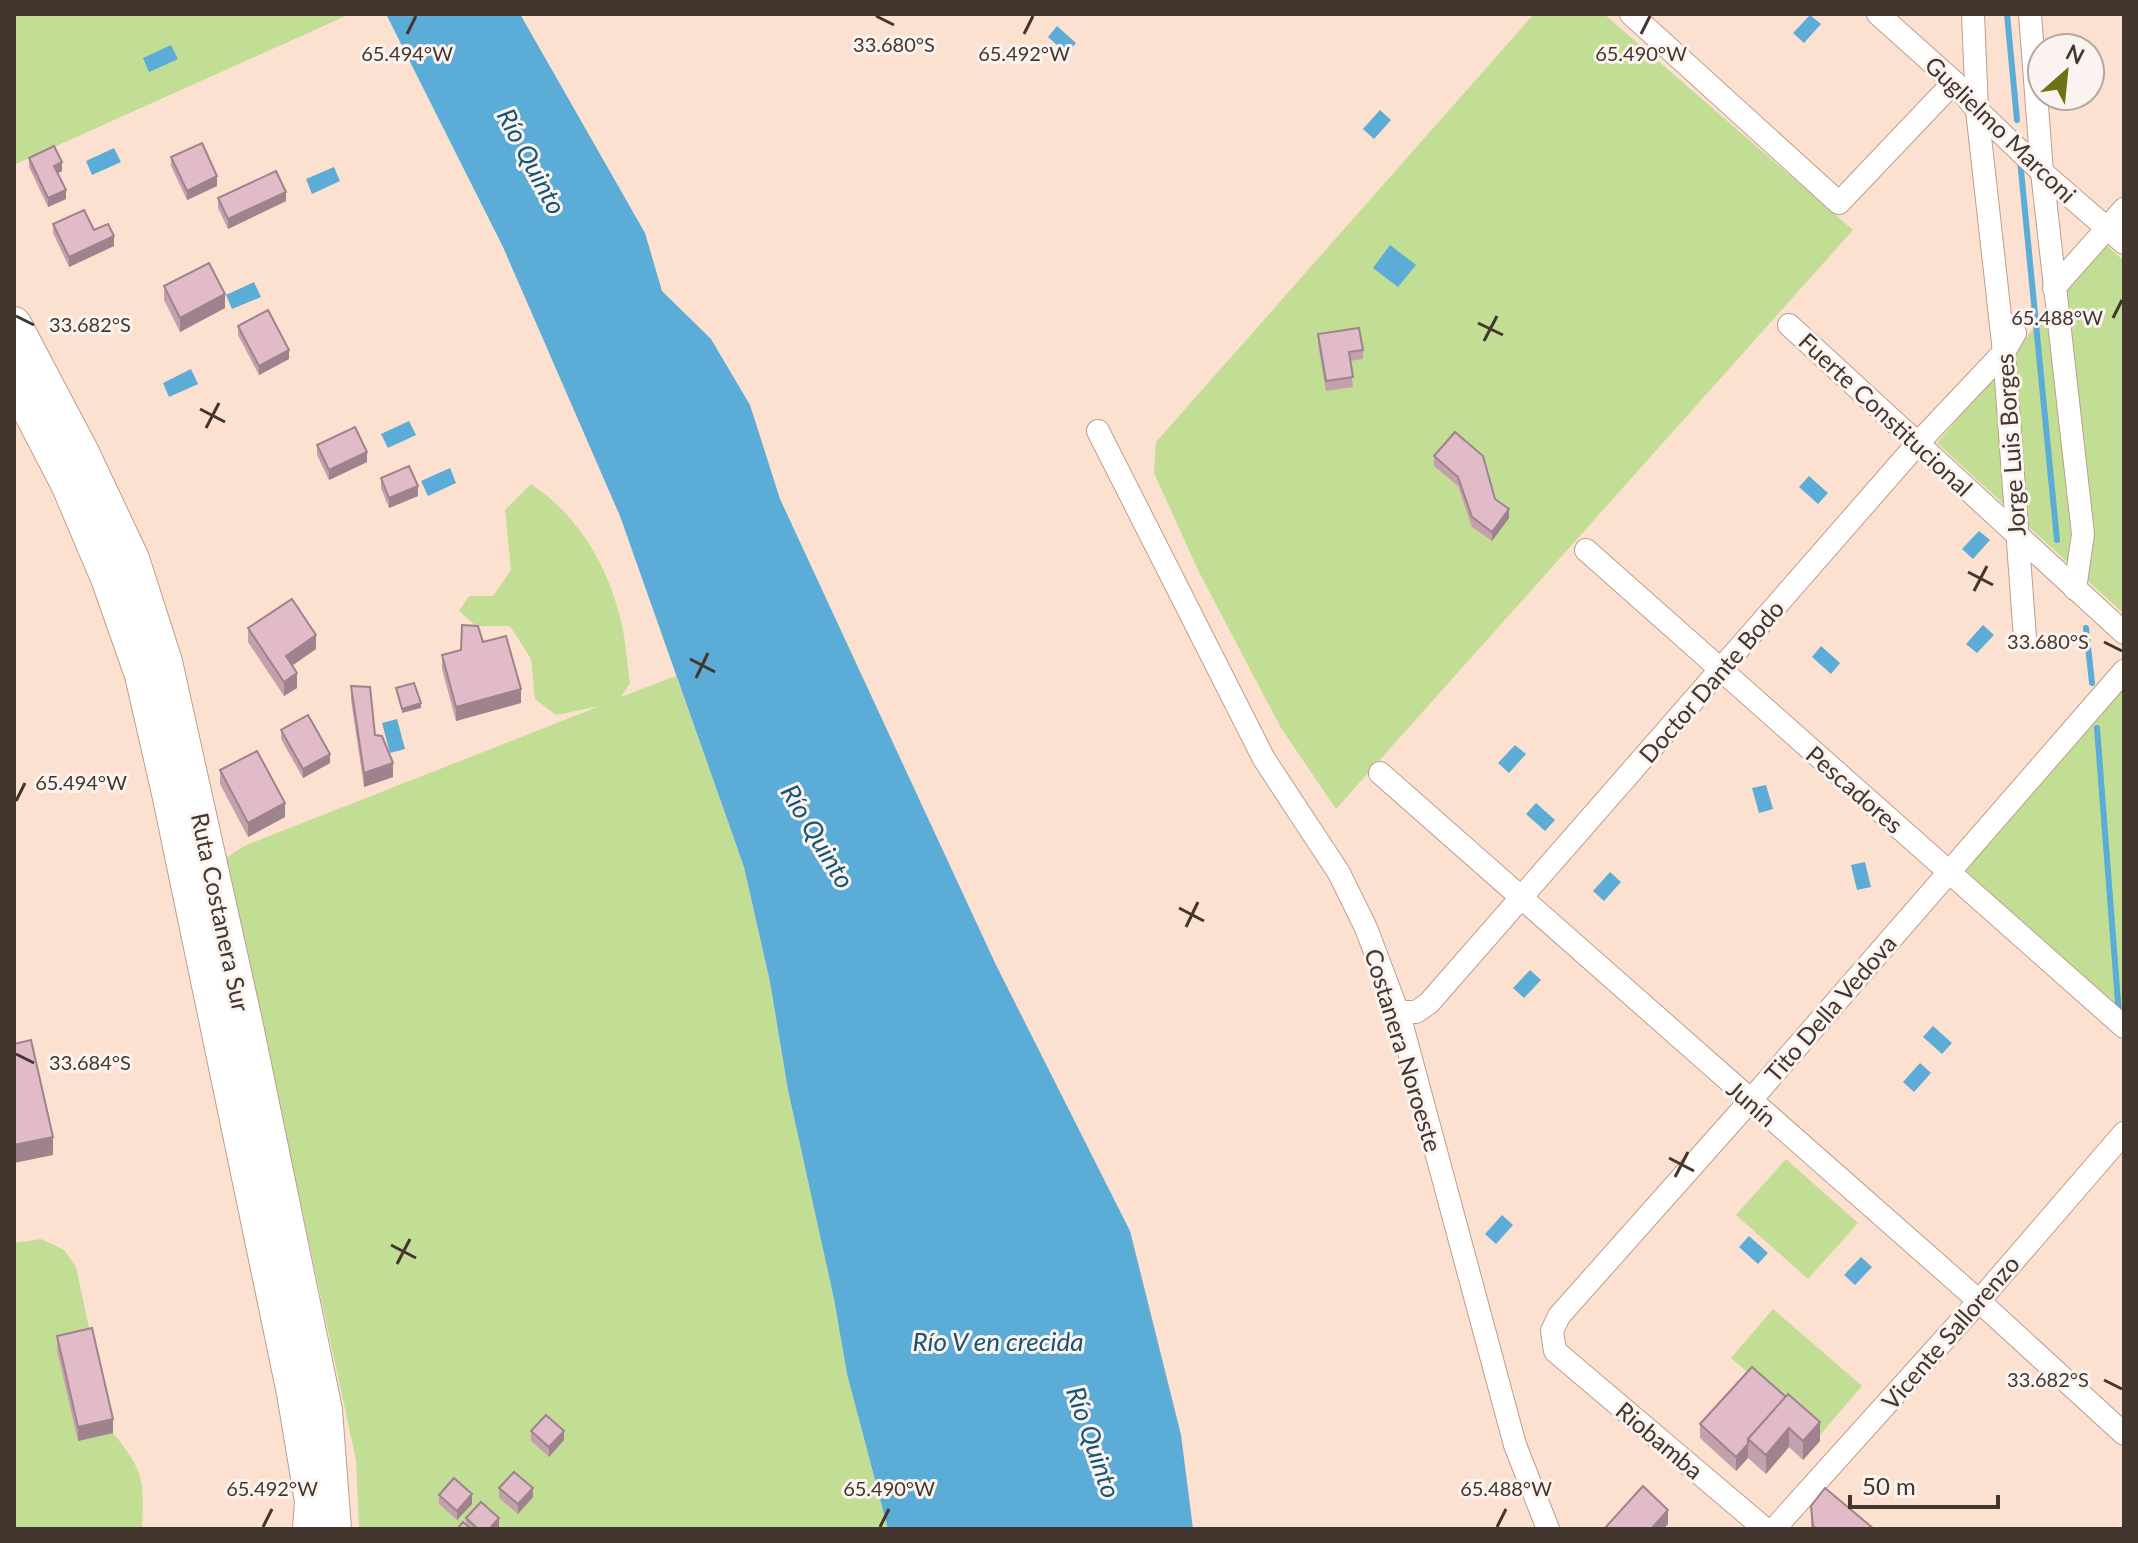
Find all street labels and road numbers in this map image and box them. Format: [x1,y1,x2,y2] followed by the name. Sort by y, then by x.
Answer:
[1920,50,2082,208] street label: Guglielmo Marconi
[1793,326,1979,502] street label: Fuerte Constitucional
[1989,353,2031,537] street label: Jorge Luis Borges
[1632,594,1790,768] street label: Doctor Dante Bodo
[1801,739,1909,839] street label: Pescadores
[186,810,256,1014] street label: Ruta Costanera Sur
[1758,929,1902,1087] street label: Tito Della Vedova
[1359,945,1449,1155] street label: Costanera Noroeste
[1721,1074,1783,1132] street label: Junín
[1875,1249,2025,1415] street label: Vicente Sallorenzo
[1611,1395,1709,1485] street label: Riobamba

